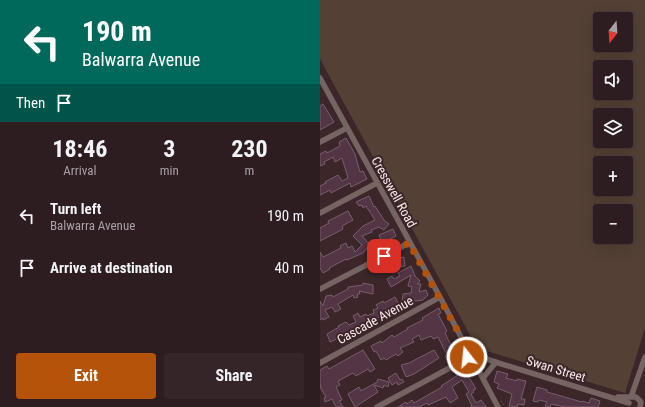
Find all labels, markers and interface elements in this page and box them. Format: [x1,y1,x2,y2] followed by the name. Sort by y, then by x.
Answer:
[593,12,633,52] north arrow
[593,12,633,244] map controls
[82,15,152,48] text: 190 m
[16,16,68,68] icon: left
[82,49,200,70] text: Balwarra Avenue
[593,60,633,100] button: sound
[53,92,75,114] icon: arrive
[16,94,45,112] text: Then
[593,108,633,148] button: layers
[52,135,107,163] text: 18:46
[163,135,175,163] text: 3
[231,135,268,163] text: 230
[368,154,420,230] street label: Cresswell Road
[593,156,633,196] button: +
[63,163,96,178] text: Arrival
[160,163,179,178] text: min
[245,163,254,178] text: m
[50,200,101,218] text: Turn left
[593,204,633,244] button: −
[16,205,38,227] icon: left
[267,207,304,225] text: 190 m
[50,218,135,233] text: Balwarra Avenue
[367,239,401,273] pin
[373,245,395,267] icon: arrive
[16,257,38,279] icon: arrive
[50,259,173,277] text: Arrive at destination
[274,259,304,277] text: 40 m
[334,293,416,347] street label: Cascade Avenue
[446,336,488,378] position arrow
[16,353,156,399] button: Exit
[164,353,304,399] button: Share
[525,353,588,385] street label: Swan Street

